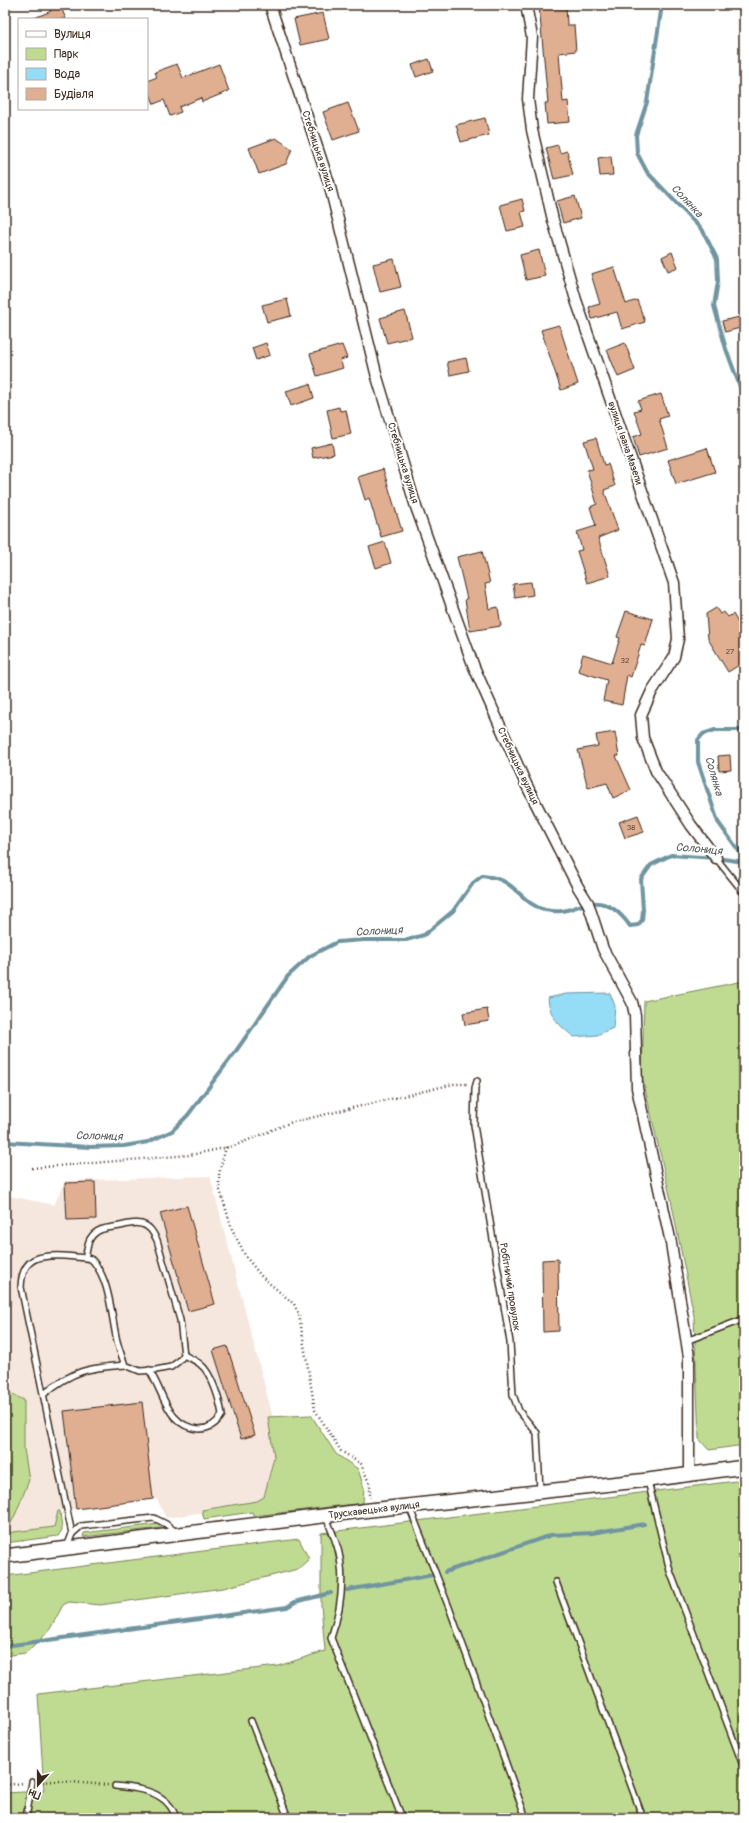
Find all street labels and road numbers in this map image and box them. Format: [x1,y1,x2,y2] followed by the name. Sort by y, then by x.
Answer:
[299,109,337,193] street label: Стебницька вулиця
[605,400,645,487] street label: вулиця Івана Мазепи
[385,421,421,505] street label: Стебницька вулиця
[495,725,541,807] street label: Стебницька вулиця
[497,1242,523,1332] street label: Робітничий провулок
[328,1498,421,1522] street label: Трускавецька вулиця

